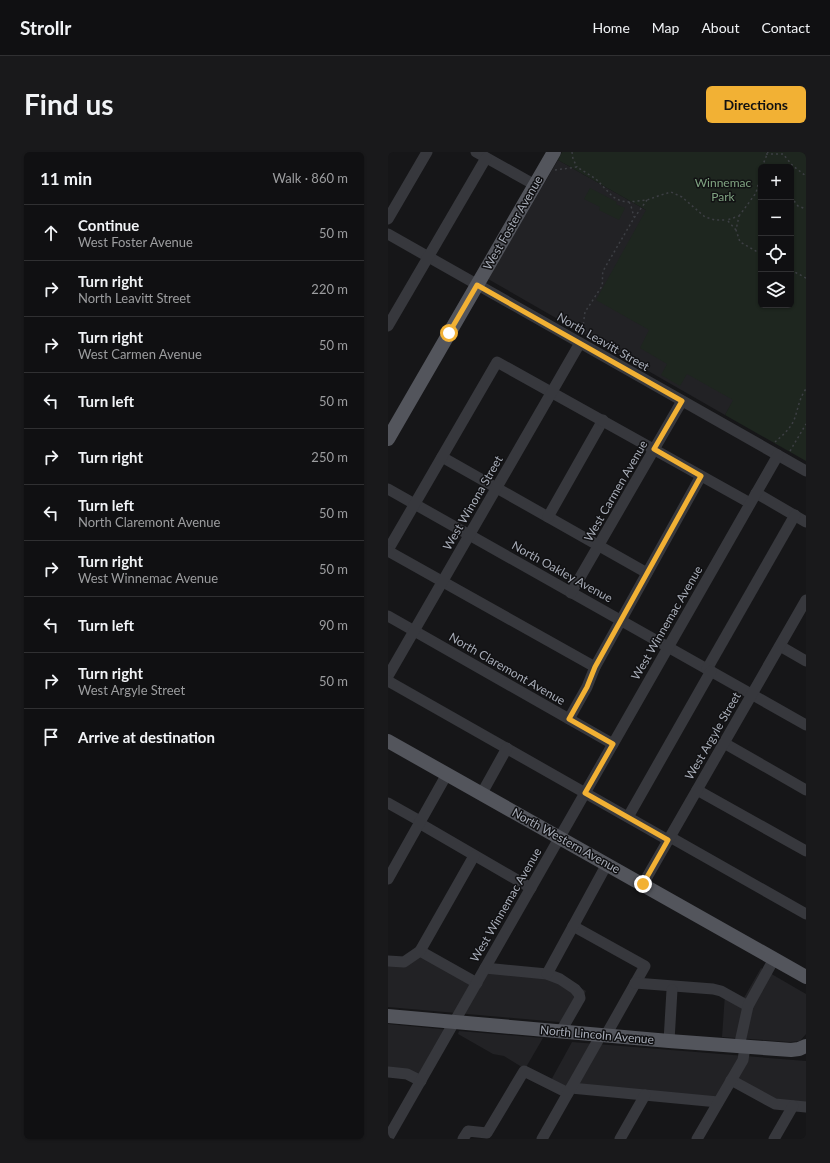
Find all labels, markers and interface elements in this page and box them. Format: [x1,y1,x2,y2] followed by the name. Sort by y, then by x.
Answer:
[20,16,71,39] text: Strollr
[592,19,630,36] text: Home
[652,19,679,36] text: Map
[701,19,739,36] text: About
[761,19,810,36] text: Contact
[706,86,806,123] button: Directions
[24,87,114,121] text: Find us
[758,164,794,308] map controls
[758,164,794,200] button: +
[40,168,92,189] text: 11 min
[272,170,348,186] text: Walk · 860 m
[480,173,546,272] street label: West Foster Avenue
[695,175,752,204] park label: Winnemac Park
[758,200,794,236] button: −
[78,216,139,234] text: Continue
[40,222,62,244] icon: ahead
[319,225,348,241] text: 50 m
[78,234,193,250] text: West Foster Avenue
[758,236,794,272] button: locate
[78,272,143,290] text: Turn right
[758,272,794,308] button: layers
[40,278,62,300] icon: right
[311,281,348,297] text: 220 m
[78,290,191,306] text: North Leavitt Street
[554,309,653,374] street label: North Leavitt Street
[440,324,458,342] route start
[78,328,143,346] text: Turn right
[40,334,62,356] icon: right
[319,337,348,353] text: 50 m
[78,346,202,362] text: West Carmen Avenue
[40,390,62,412] icon: left
[78,392,134,410] text: Turn left
[319,393,348,409] text: 50 m
[580,438,651,544] street label: West Carmen Avenue
[40,446,62,468] icon: right
[78,448,143,466] text: Turn right
[311,449,348,465] text: 250 m
[439,452,506,553] street label: West Winona Street
[78,496,134,514] text: Turn left
[40,502,62,524] icon: left
[319,505,348,521] text: 50 m
[78,514,220,530] text: North Claremont Avenue
[509,538,615,606] street label: North Oakley Avenue
[78,552,143,570] text: Turn right
[40,558,62,580] icon: right
[319,561,348,577] text: 50 m
[628,563,705,683] street label: West Winnemac Avenue
[78,570,218,586] text: West Winnemac Avenue
[40,614,62,636] icon: left
[78,616,134,634] text: Turn left
[319,617,348,633] text: 90 m
[447,629,568,708] street label: North Claremont Avenue
[78,664,143,682] text: Turn right
[40,670,62,692] icon: right
[319,673,348,689] text: 50 m
[78,682,185,698] text: West Argyle Street
[681,689,744,782] street label: West Argyle Street
[40,726,62,748] icon: arrive
[78,728,215,746] text: Arrive at destination
[510,805,623,877] street label: North Western Avenue
[467,845,544,965] street label: West Winnemac Avenue
[634,875,652,893] route end
[539,1022,655,1047] street label: North Lincoln Avenue

